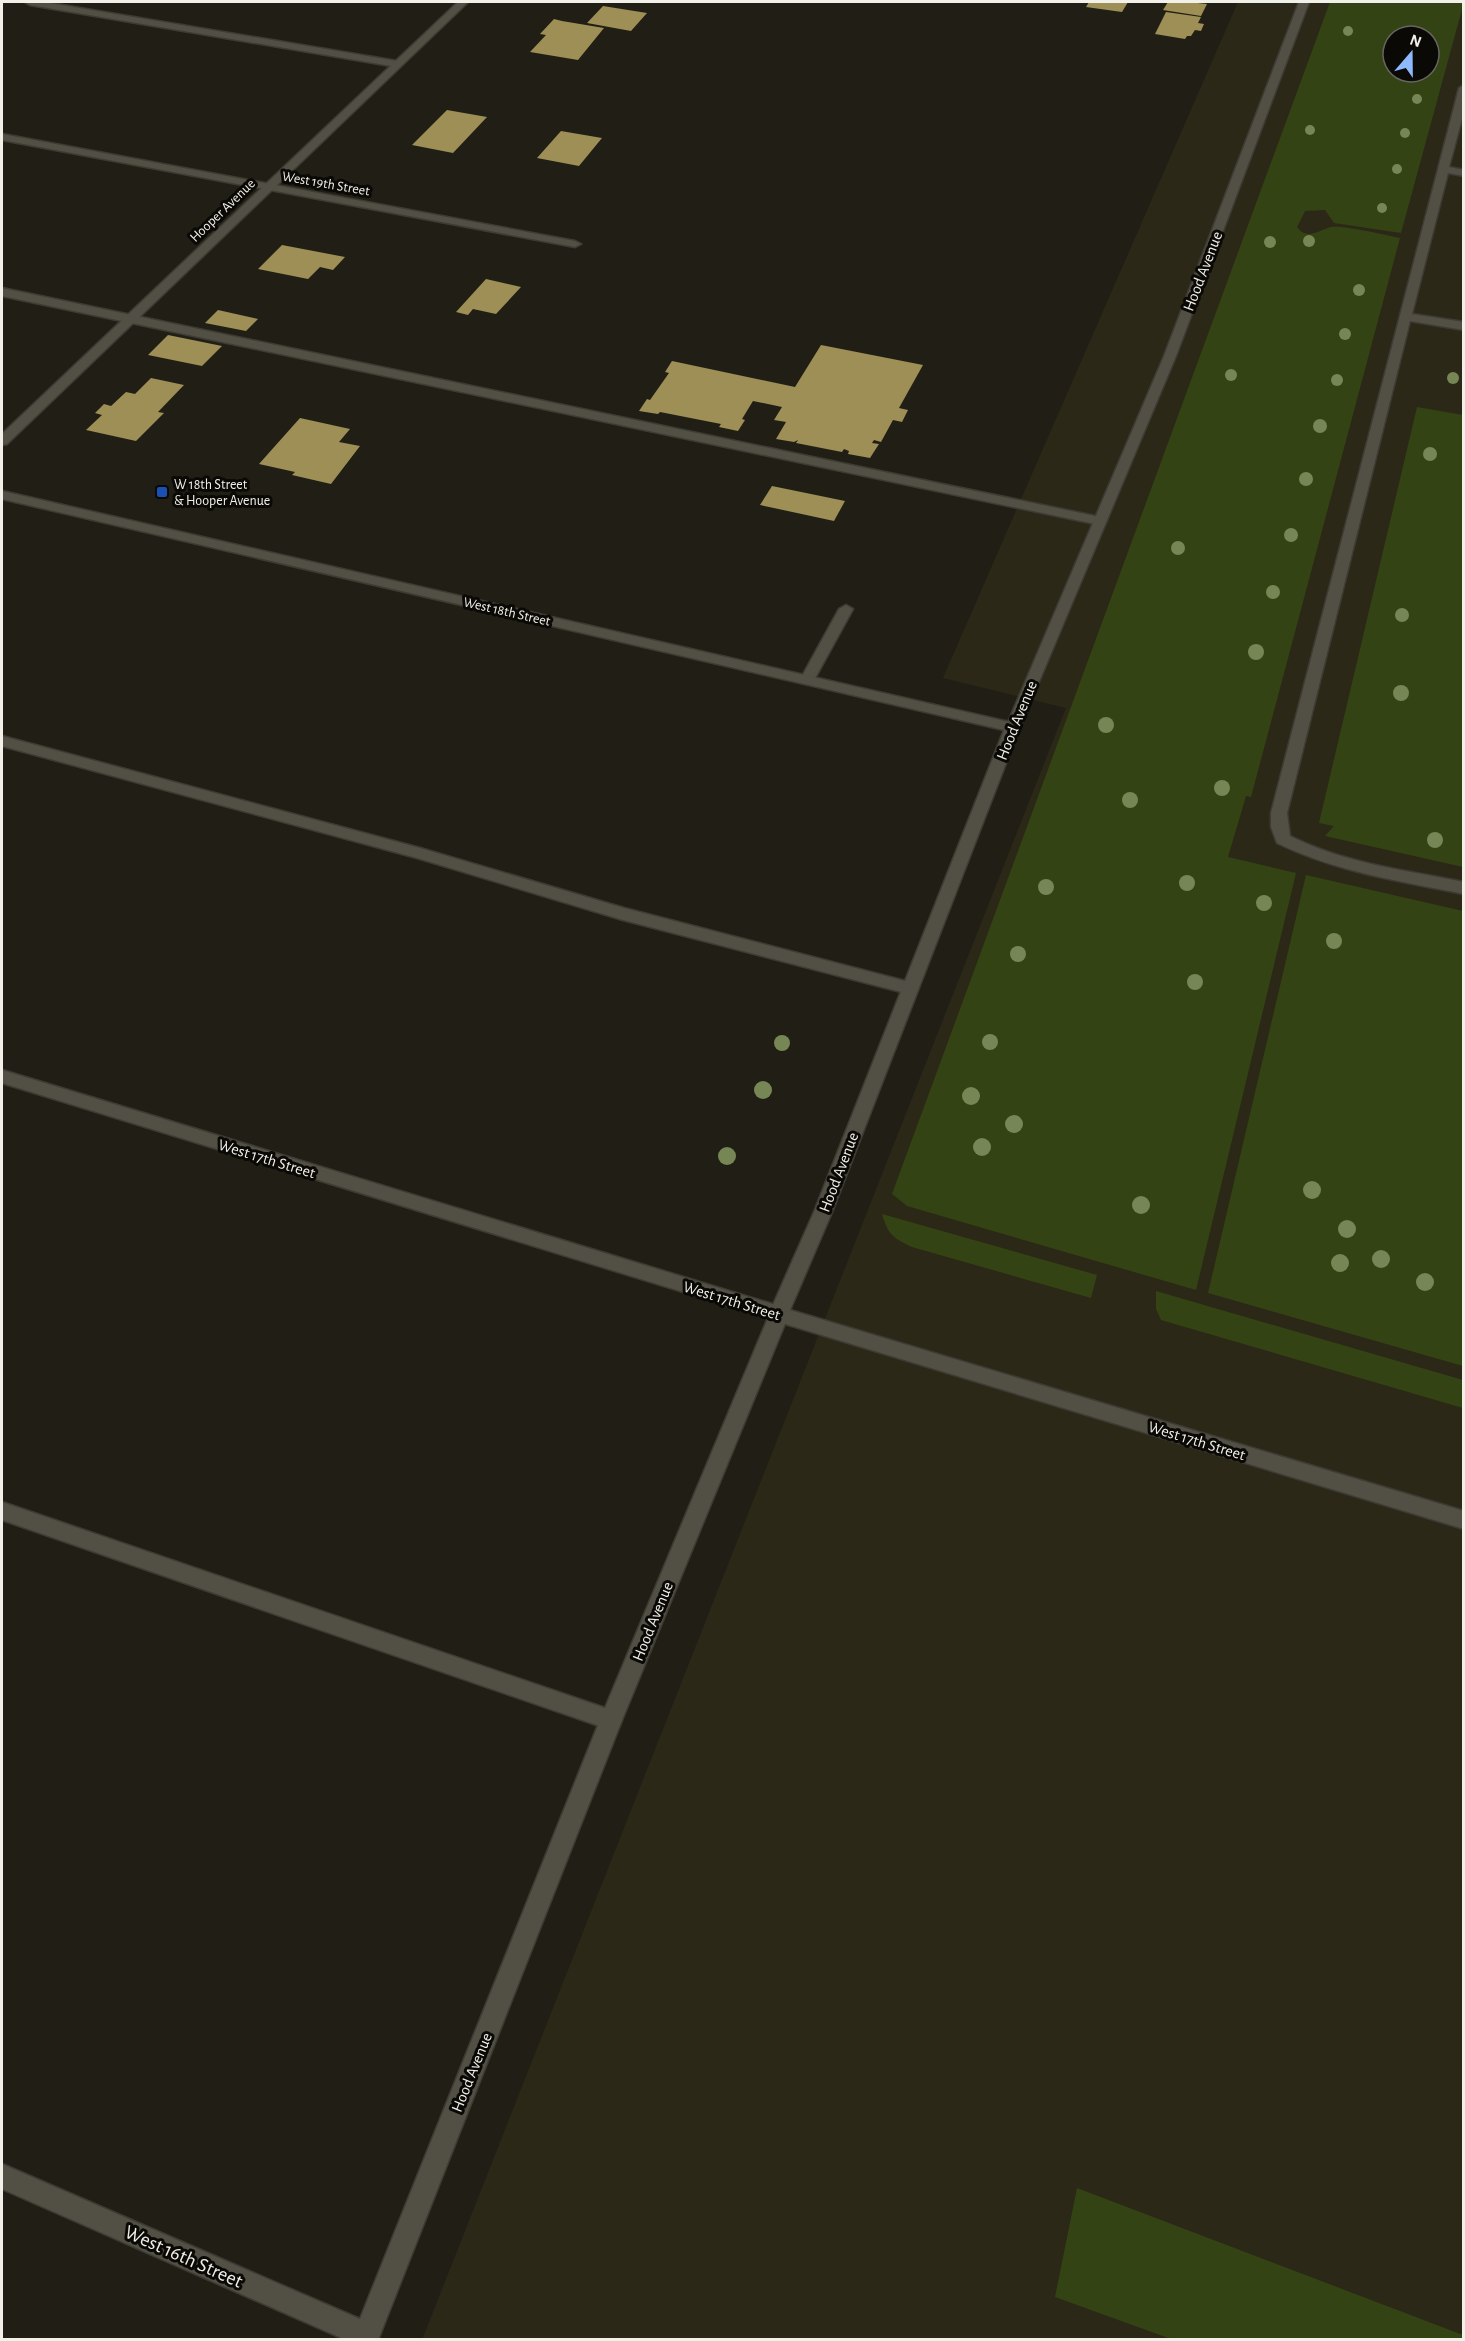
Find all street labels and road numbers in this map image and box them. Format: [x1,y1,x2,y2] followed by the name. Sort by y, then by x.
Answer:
[281,169,371,199] street label: West 19th Street
[188,176,258,245] street label: Hooper Avenue
[1180,229,1225,313] street label: Hood Avenue
[462,595,552,629] street label: West 18th Street
[994,678,1040,762] street label: Hood Avenue
[816,1130,861,1214] street label: Hood Avenue
[216,1137,317,1181] street label: West 17th Street
[681,1279,782,1323] street label: West 17th Street
[1146,1419,1247,1463] street label: West 17th Street
[630,1579,676,1663] street label: Hood Avenue
[449,2030,495,2114] street label: Hood Avenue
[122,2222,246,2292] street label: West 16th Street

